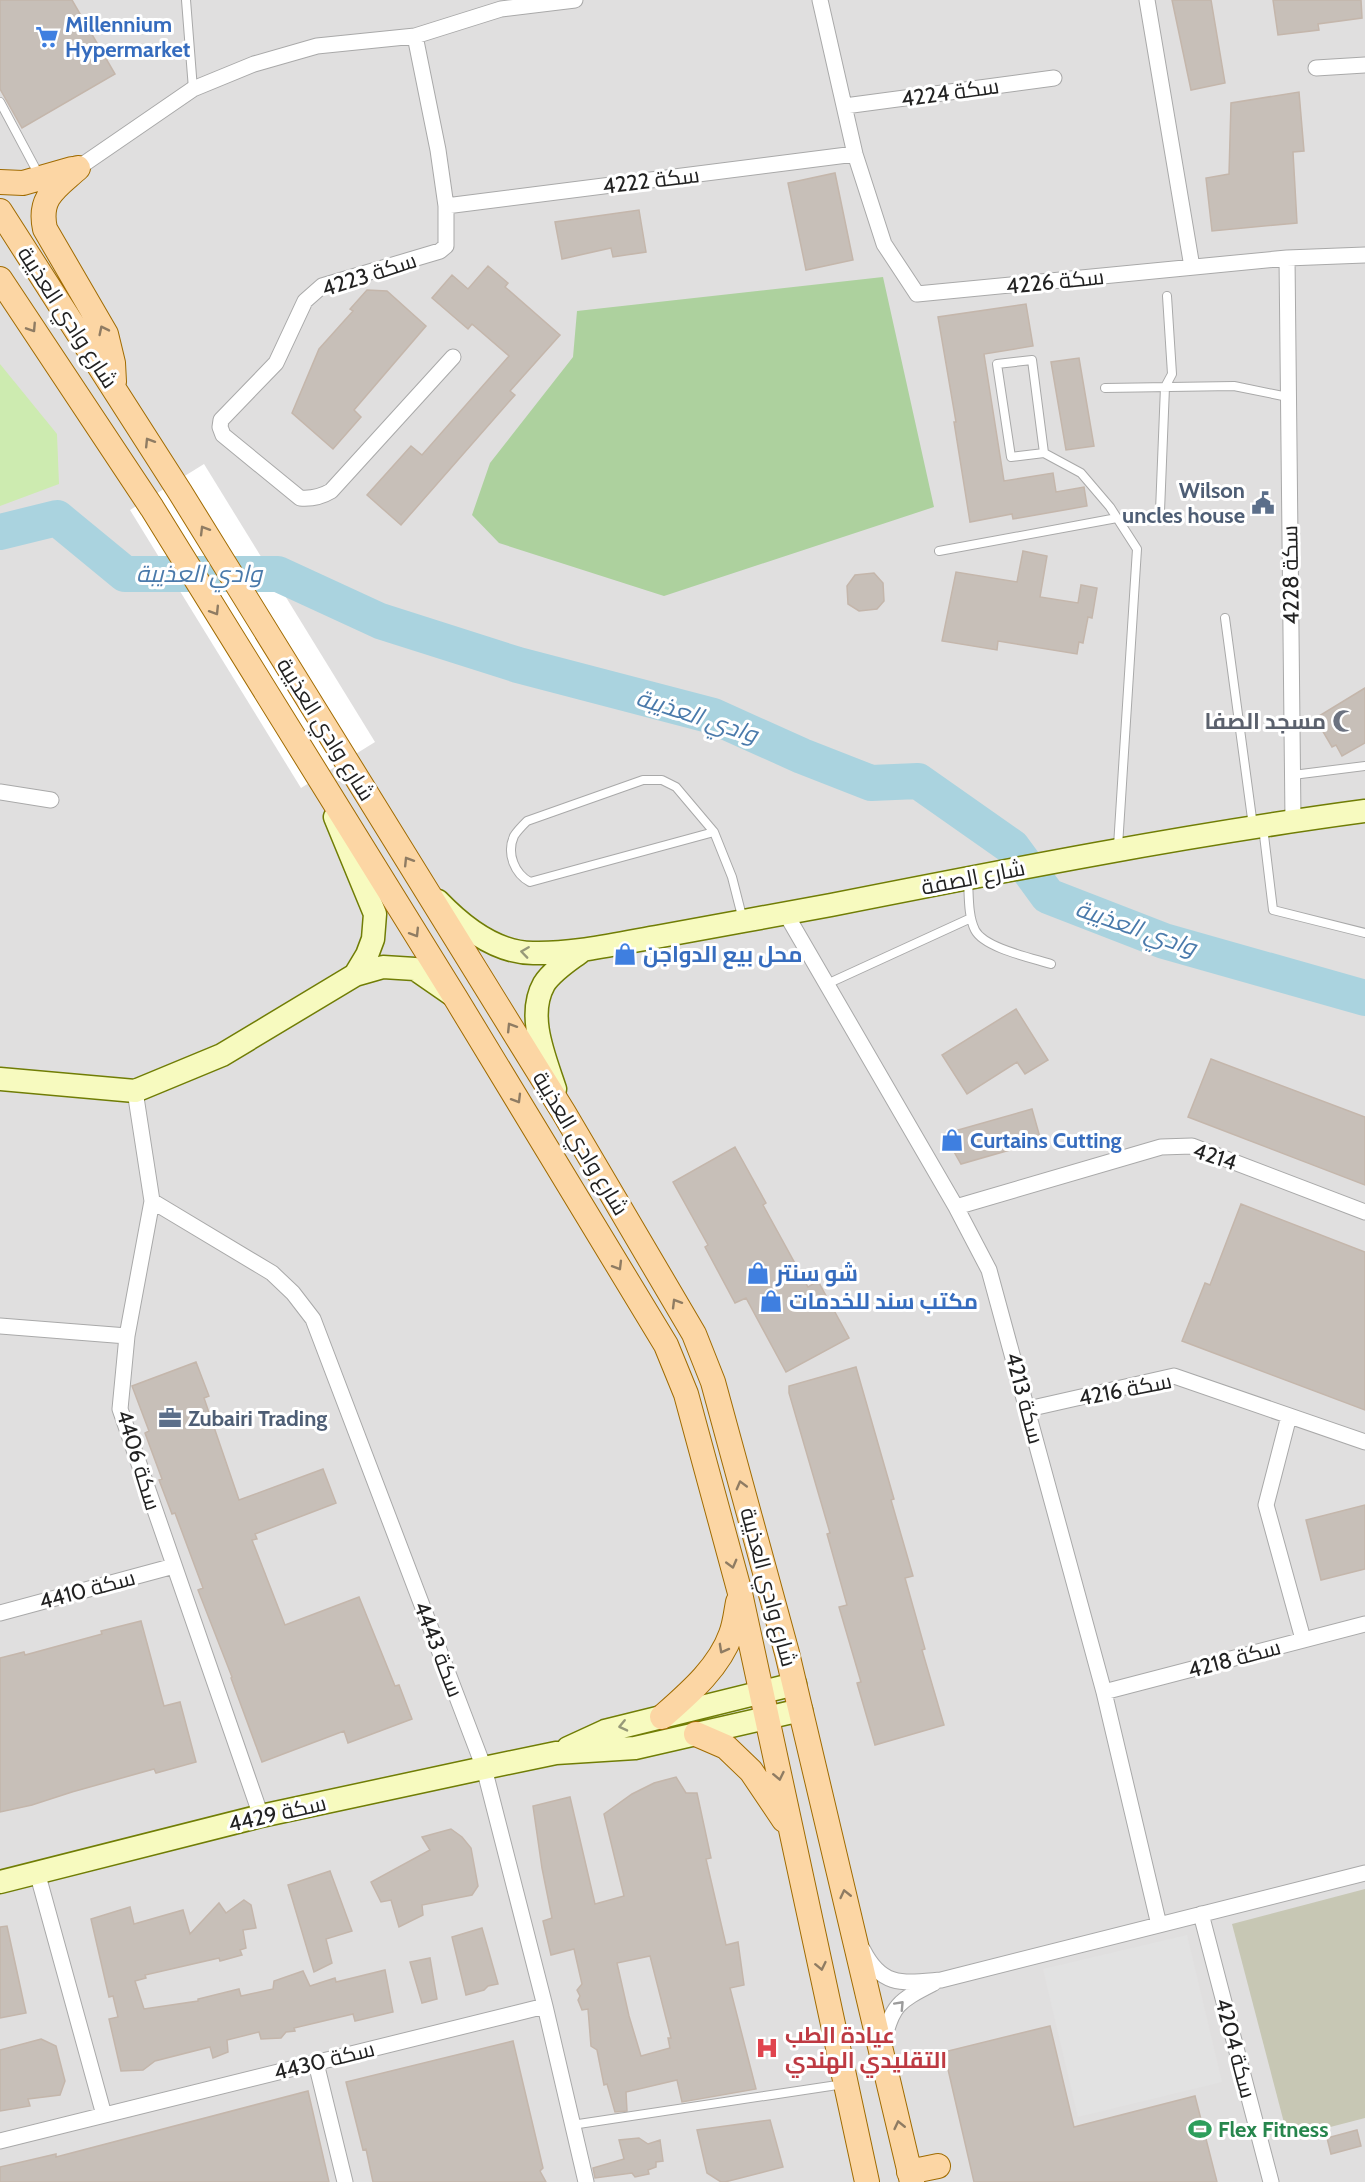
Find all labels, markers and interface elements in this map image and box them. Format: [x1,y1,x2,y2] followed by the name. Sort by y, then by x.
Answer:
[65,11,191,63] place label: Millennium Hypermarket
[34,24,60,50] supermarket icon: Millennium Hypermarket
[899,72,1001,113] street label: سكة 4224
[601,161,701,200] street label: سكة 4222
[9,241,123,395] street label: شارع وادي العذيبة
[318,246,420,302] street label: سكة 4223
[1005,263,1106,300] street label: سكة 4226
[25,321,36,332] one-way arrow
[99,326,111,337] one-way arrow
[144,438,156,448] one-way arrow
[1122,477,1245,529] place label: Wilson uncles house
[1250,490,1276,516] public building icon: Wilson uncles house
[1276,525,1305,625] street label: سكة 4228
[199,526,211,536] one-way arrow
[136,559,264,593] water label: وادي العذيبة
[208,605,220,615] one-way arrow
[268,653,380,807] street label: شارع وادي العذيبة
[631,682,763,754] water label: وادي العذيبة
[1205,708,1326,735] place label: مسجد الصفا
[1331,708,1357,734] mosque icon: مسجد الصفا
[919,854,1027,902] street label: شارع الصفة
[404,857,416,867] one-way arrow
[1070,893,1202,967] water label: وادي العذيبة
[408,927,420,937] one-way arrow
[612,941,638,967] shop icon: محل بيع الدواجن
[643,941,803,969] place label: محل بيع الدواجن
[520,946,529,958] one-way arrow
[506,1023,518,1033] one-way arrow
[524,1066,634,1222] street label: شارع وادي العذيبة
[510,1093,522,1103] one-way arrow
[939,1127,965,1153] shop icon: Curtains Cutting
[970,1127,1122,1154] place label: Curtains Cutting
[1190,1137,1240,1176] street label: 4214
[611,1260,623,1270] one-way arrow
[745,1260,771,1286] shop icon: شو سنتر
[775,1260,858,1287] place label: شو سنتر
[758,1288,784,1314] shop icon: مكتب سند للخدمات
[789,1288,978,1315] place label: مكتب سند للخدمات
[671,1299,683,1309] one-way arrow
[999,1349,1050,1447] street label: سكة 4213
[1076,1367,1174,1412] street label: سكة 4216
[157,1405,183,1431] office icon: Zubairi Trading
[188,1405,327,1432] place label: Zubairi Trading
[110,1407,167,1514] street label: سكة 4406
[736,1480,748,1491] one-way arrow
[731,1505,803,1670] street label: شارع وادي العذيبة
[725,1558,737,1568] one-way arrow
[36,1564,138,1615] street label: سكة 4410
[408,1597,469,1701] street label: سكة 4443
[1185,1633,1284,1684] street label: سكة 4218
[719,1643,730,1653] one-way arrow
[618,1719,628,1732] one-way arrow
[772,1771,785,1781] one-way arrow
[225,1789,329,1838] street label: سكة 4429
[839,1889,852,1899] one-way arrow
[813,1961,826,1971] one-way arrow
[1209,1995,1262,2101] street label: سكة 4204
[893,2001,904,2012] one-way arrow
[785,2022,947,2078] place label: عيادة الطب التقليدي الهندي
[271,2035,377,2086] street label: سكة 4430
[754,2035,780,2061] hospital icon: عيادة الطب التقليدي الهندي
[1187,2116,1213,2142] sports icon: Flex Fitness
[1218,2116,1328,2143] place label: Flex Fitness
[893,2120,906,2130] one-way arrow

